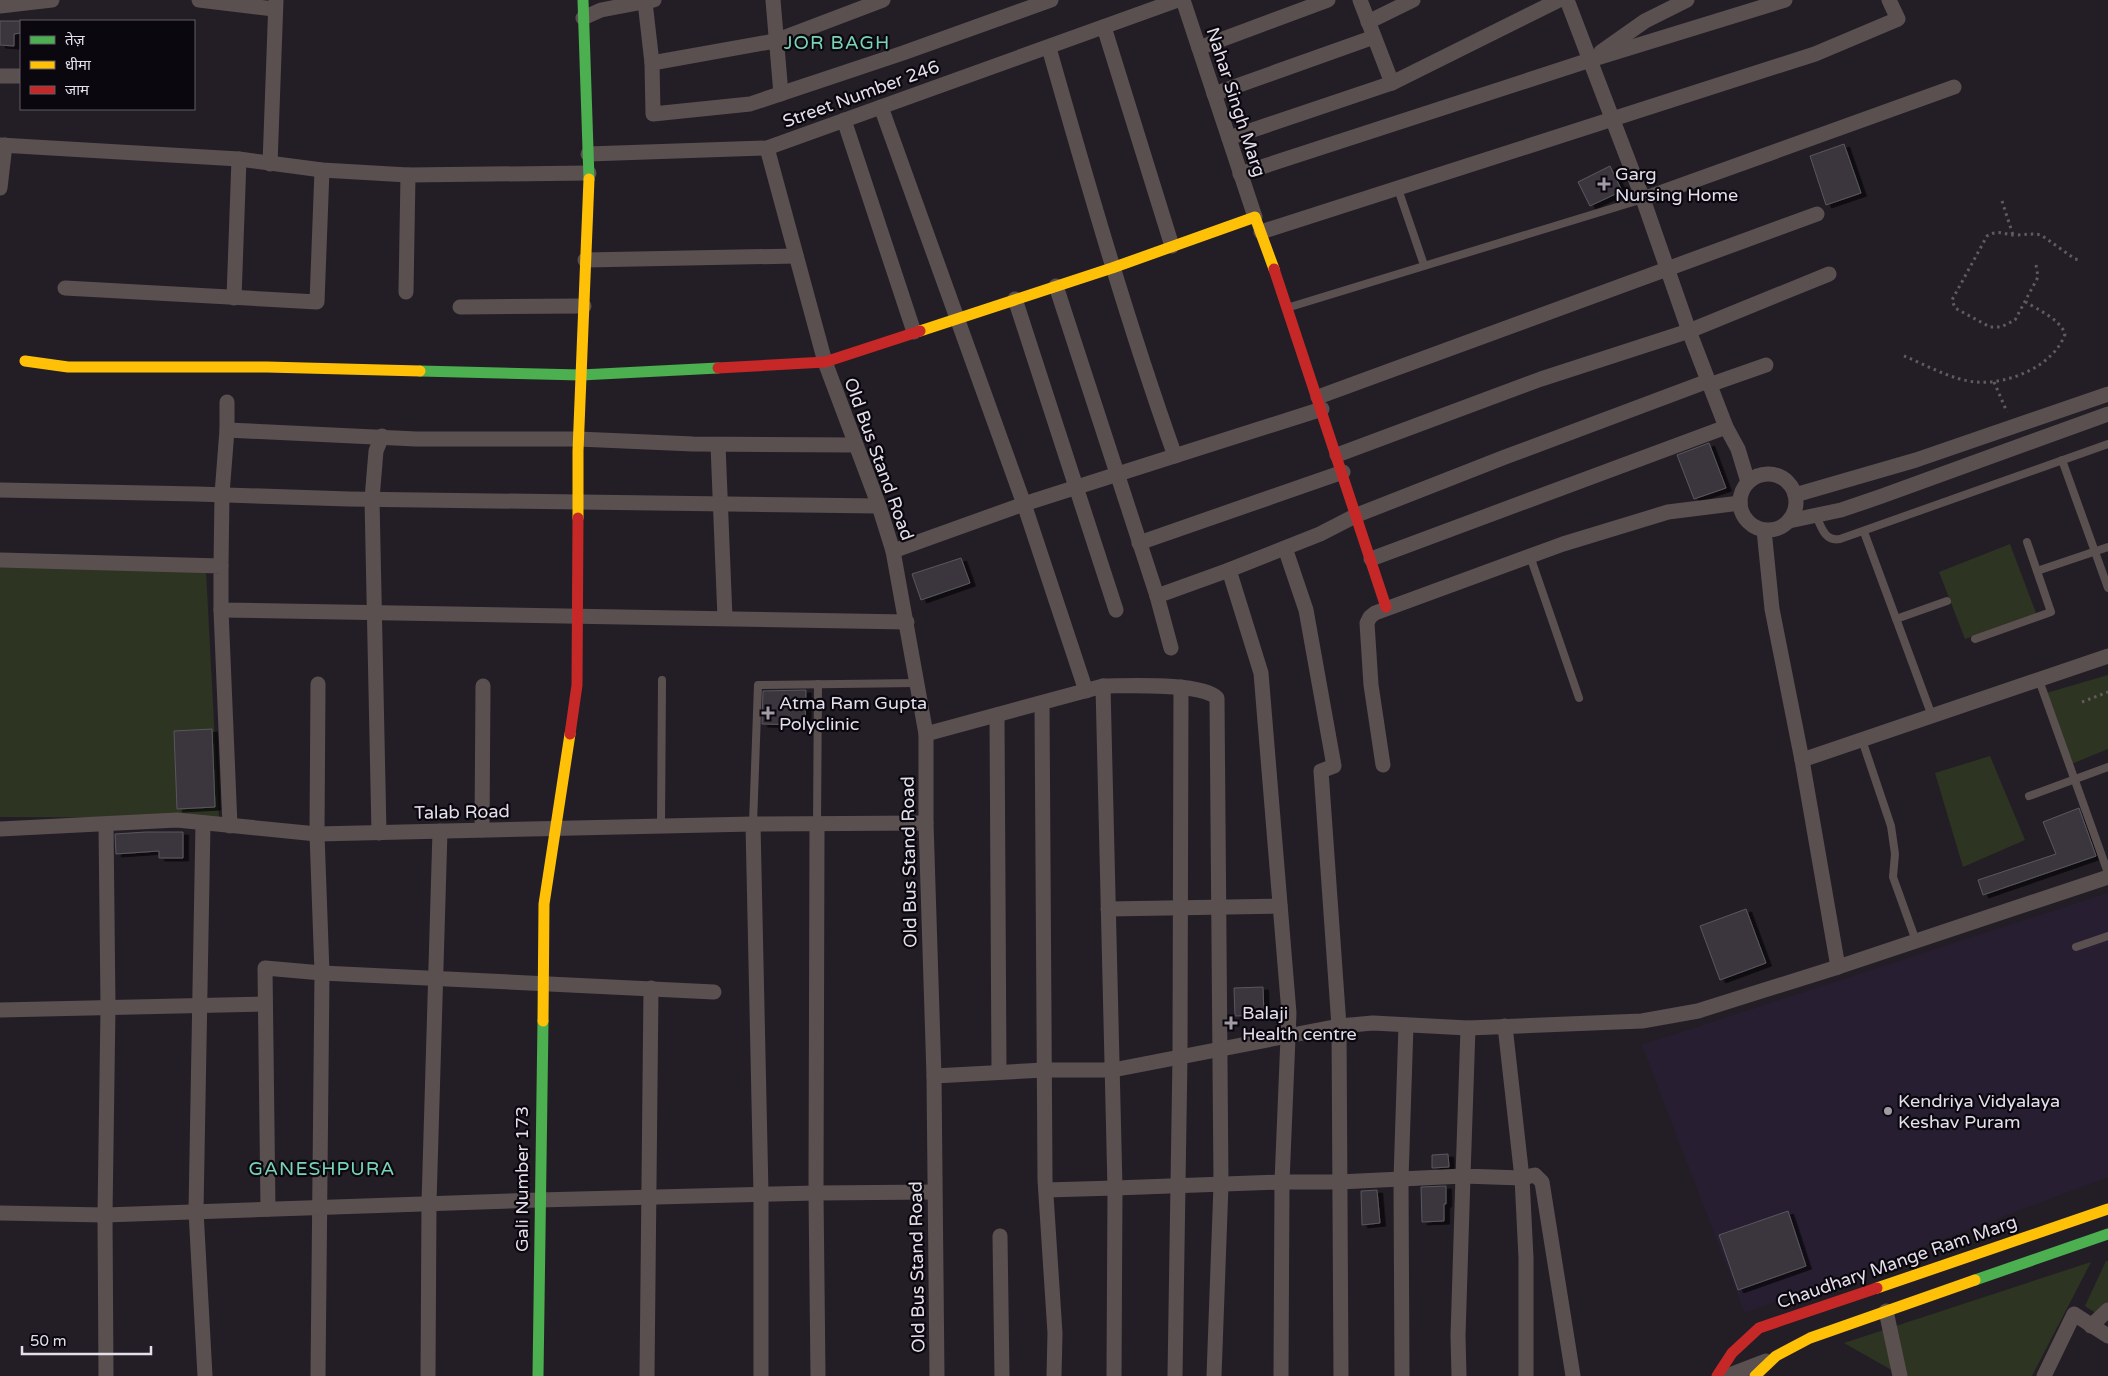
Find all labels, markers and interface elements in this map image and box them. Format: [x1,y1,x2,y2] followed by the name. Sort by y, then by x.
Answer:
[20,20,195,110] legend
[1201,24,1271,180] street label: Nahar Singh Marg
[65,31,86,49] text: तेज़
[784,32,890,54] district label: JOR BAGH
[780,55,942,133] street label: Street Number 246
[65,56,92,74] text: धीमा
[65,81,90,99] text: जाम
[1615,163,1738,206] place label: Garg Nursing Home
[1597,177,1611,191] marker: Garg Nursing Home
[839,375,919,543] street label: Old Bus Stand Road
[779,692,927,735] place label: Atma Ram Gupta Polyclinic
[761,706,775,720] marker: Atma Ram Gupta Polyclinic
[897,776,921,948] street label: Old Bus Stand Road
[414,800,510,824] street label: Talab Road
[1242,1002,1357,1045] place label: Balaji Health centre
[1224,1016,1238,1030] marker: Balaji Health centre
[1898,1090,2060,1133] place label: Kendriya Vidyalaya Keshav Puram
[1882,1105,1894,1117] marker: Kendriya Vidyalaya Keshav Puram
[511,1106,533,1252] street label: Gali Number 173
[249,1158,395,1180] district label: GANESHPURA
[905,1181,929,1353] street label: Old Bus Stand Road
[1774,1211,2020,1313] street label: Chaudhary Mange Ram Marg
[22,1324,151,1356] scale bar
[30,1332,67,1350] text: 50 m

